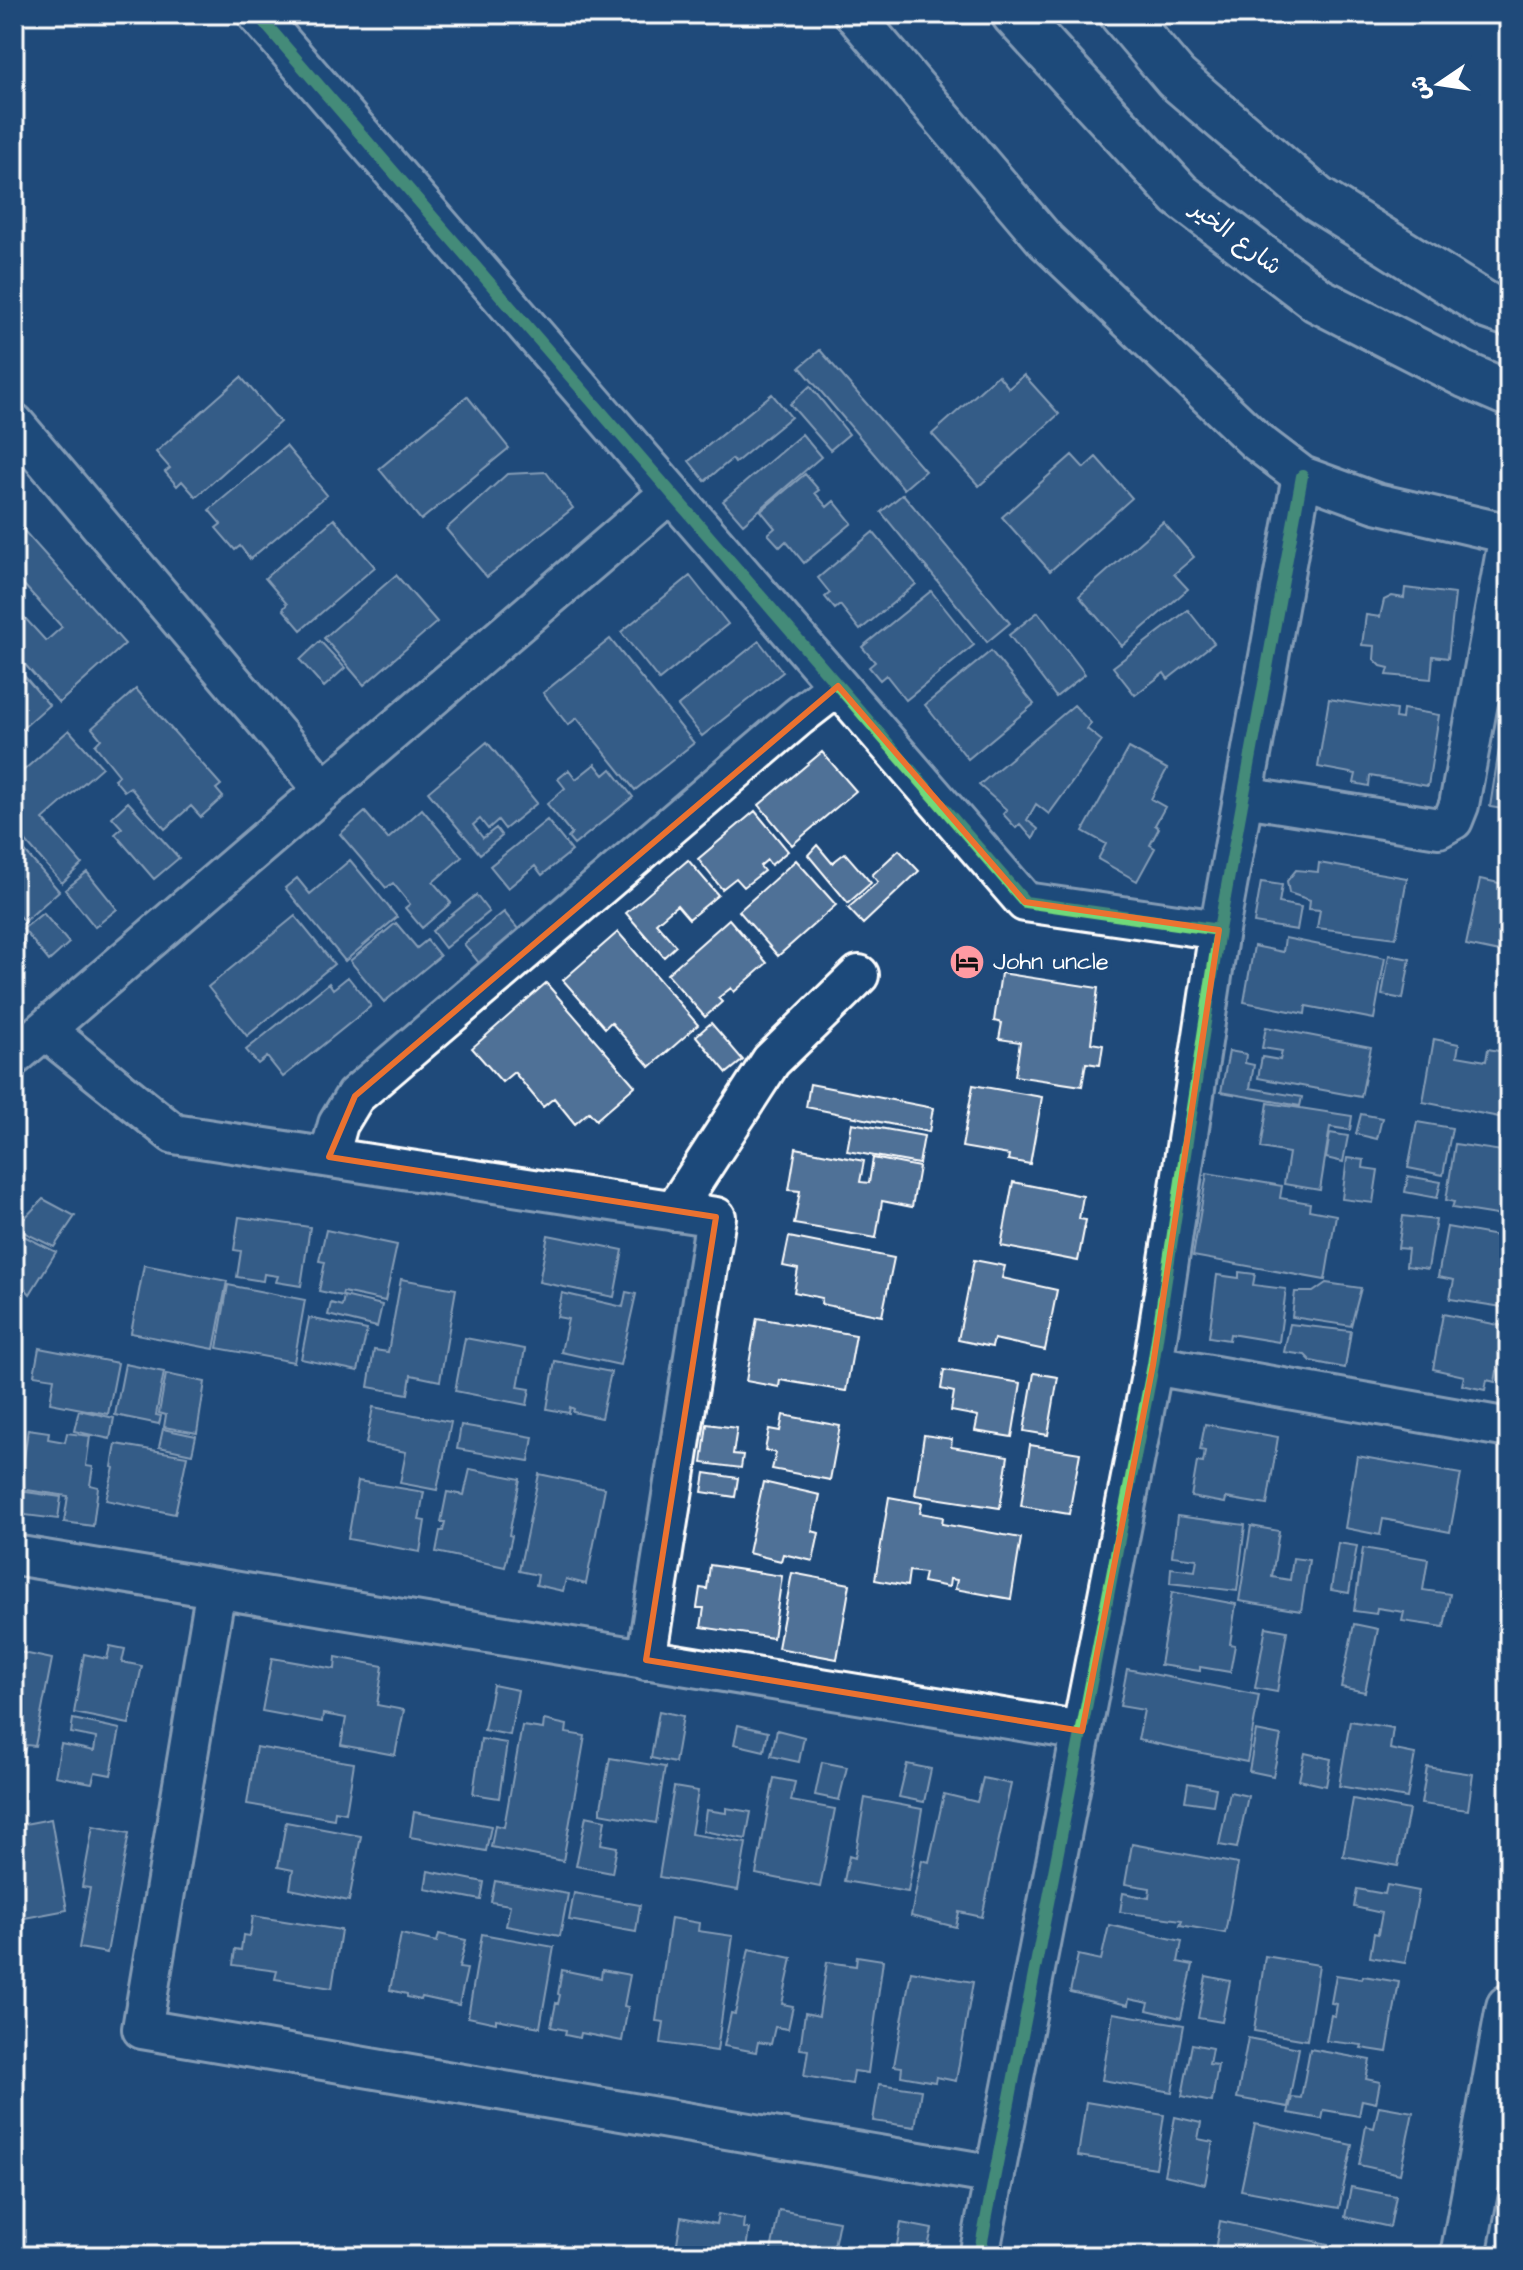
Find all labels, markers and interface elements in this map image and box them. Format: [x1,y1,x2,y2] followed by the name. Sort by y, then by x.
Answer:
[1399,44,1479,124] north arrow
[1403,73,1439,103] text: ش
[1182,191,1289,284] street label: شارع الخير
[948,943,986,981] hotel icon: John uncle
[993,945,1109,979] place label: John uncle

